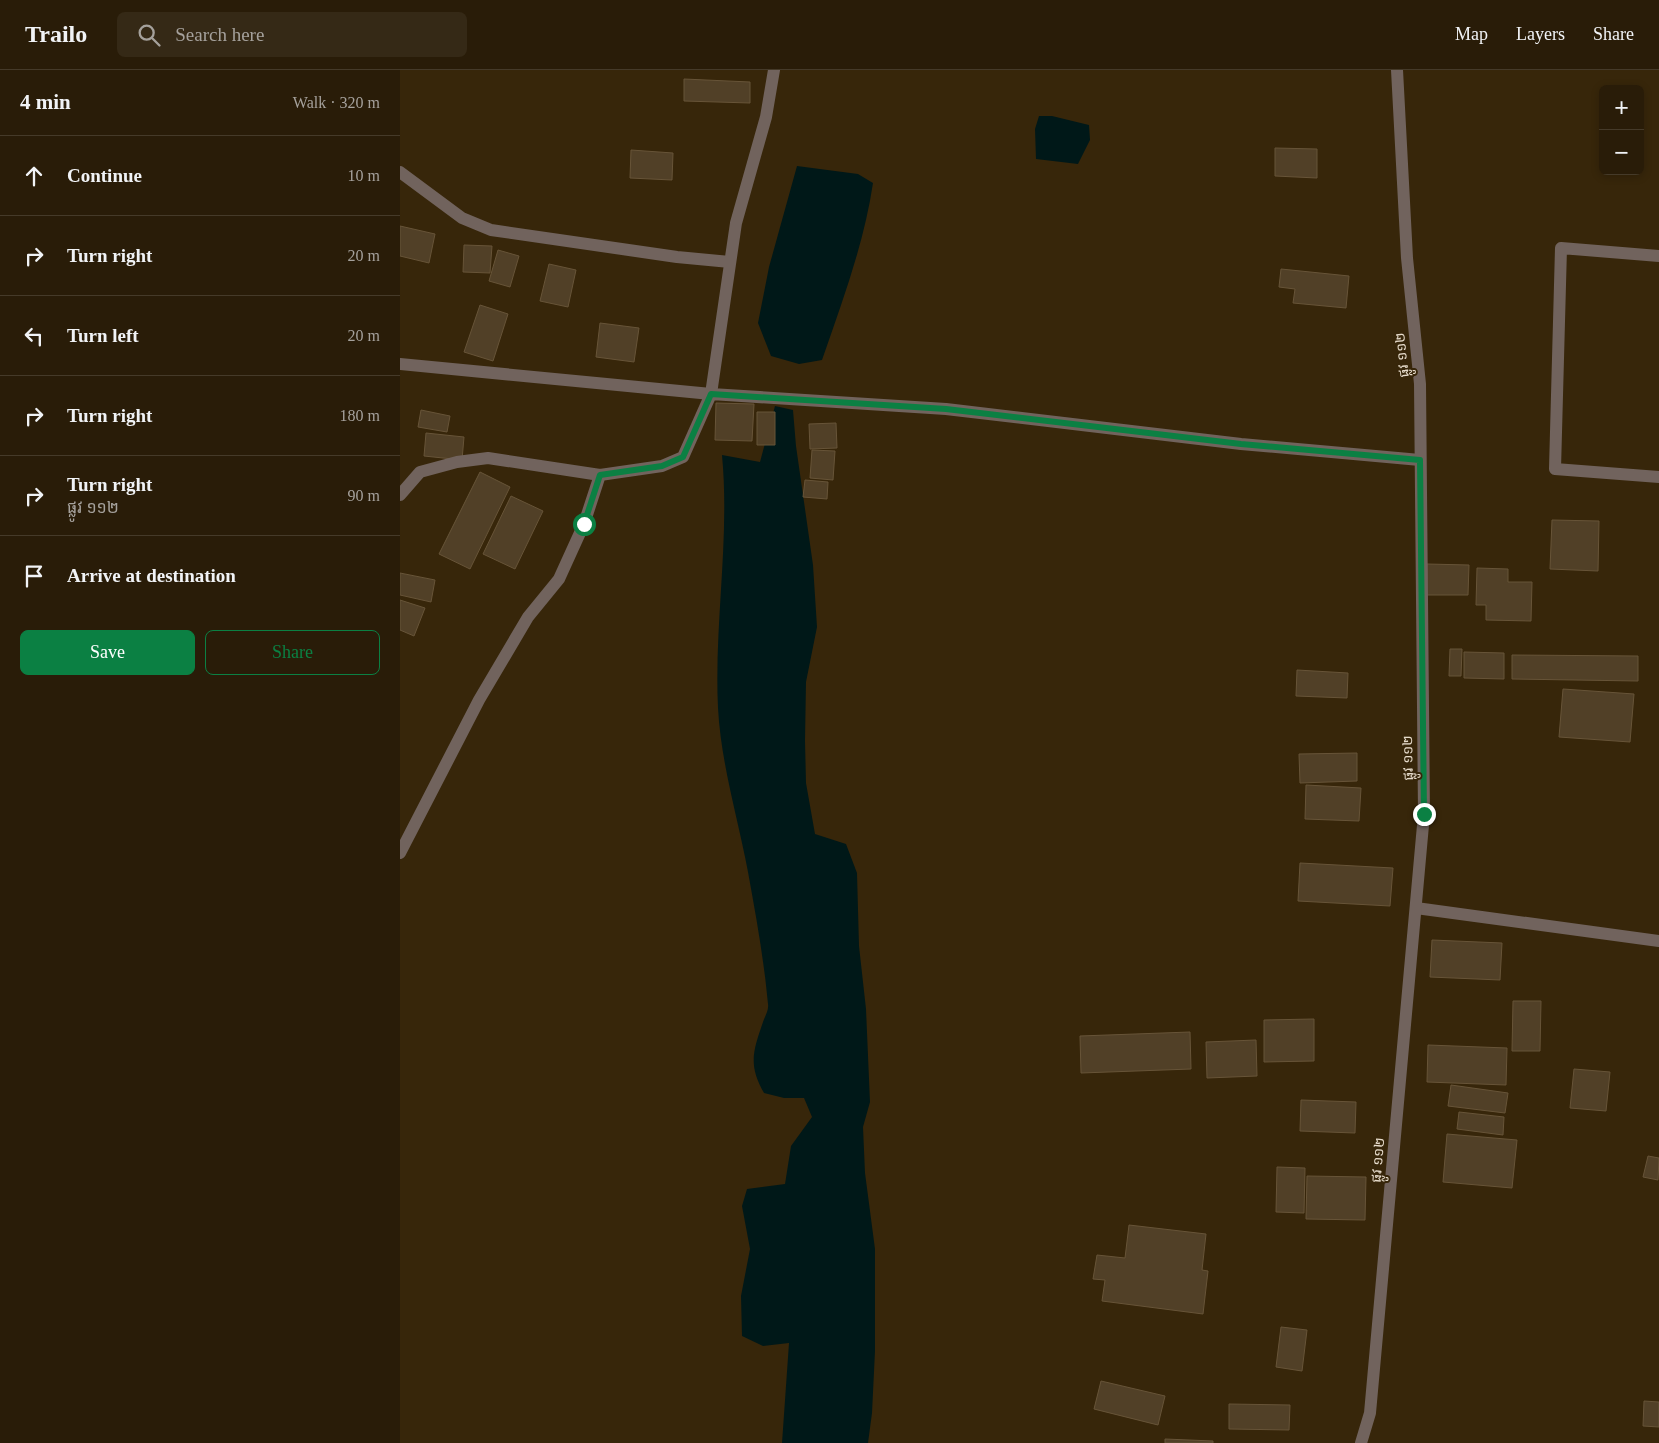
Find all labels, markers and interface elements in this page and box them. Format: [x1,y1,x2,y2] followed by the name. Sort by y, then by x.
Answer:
[117,12,467,57] search box
[25,21,87,47] text: Trailo
[135,21,163,49] icon: search
[175,24,264,45] text: Search here
[1455,24,1488,44] text: Map
[1516,24,1565,44] text: Layers
[1593,24,1634,44] text: Share
[1599,85,1644,175] map controls
[1599,85,1644,130] button: +
[20,90,71,114] text: 4 min
[293,94,380,111] text: Walk · 320 m
[1599,130,1644,175] button: −
[20,162,48,190] icon: ahead
[67,165,142,186] text: Continue
[348,167,380,184] text: 10 m
[20,242,48,270] icon: right
[67,245,152,266] text: Turn right
[348,247,380,264] text: 20 m
[20,322,48,350] icon: left
[67,325,139,346] text: Turn left
[348,327,380,344] text: 20 m
[1392,331,1416,378] street label: ផ្លូវ ១១២
[20,402,48,430] icon: right
[67,405,152,426] text: Turn right
[340,407,380,424] text: 180 m
[67,474,152,495] text: Turn right
[20,482,48,510] icon: right
[348,487,380,504] text: 90 m
[67,499,119,516] text: ផ្លូវ ១១២
[573,513,596,536] route start
[20,562,48,590] icon: arrive
[67,565,236,586] text: Arrive at destination
[20,630,195,675] button: Save
[205,630,380,675] button: Share
[1400,735,1420,781] street label: ផ្លូវ ១១២
[1413,803,1436,826] route end
[1369,1137,1392,1184] street label: ផ្លូវ ១១២

